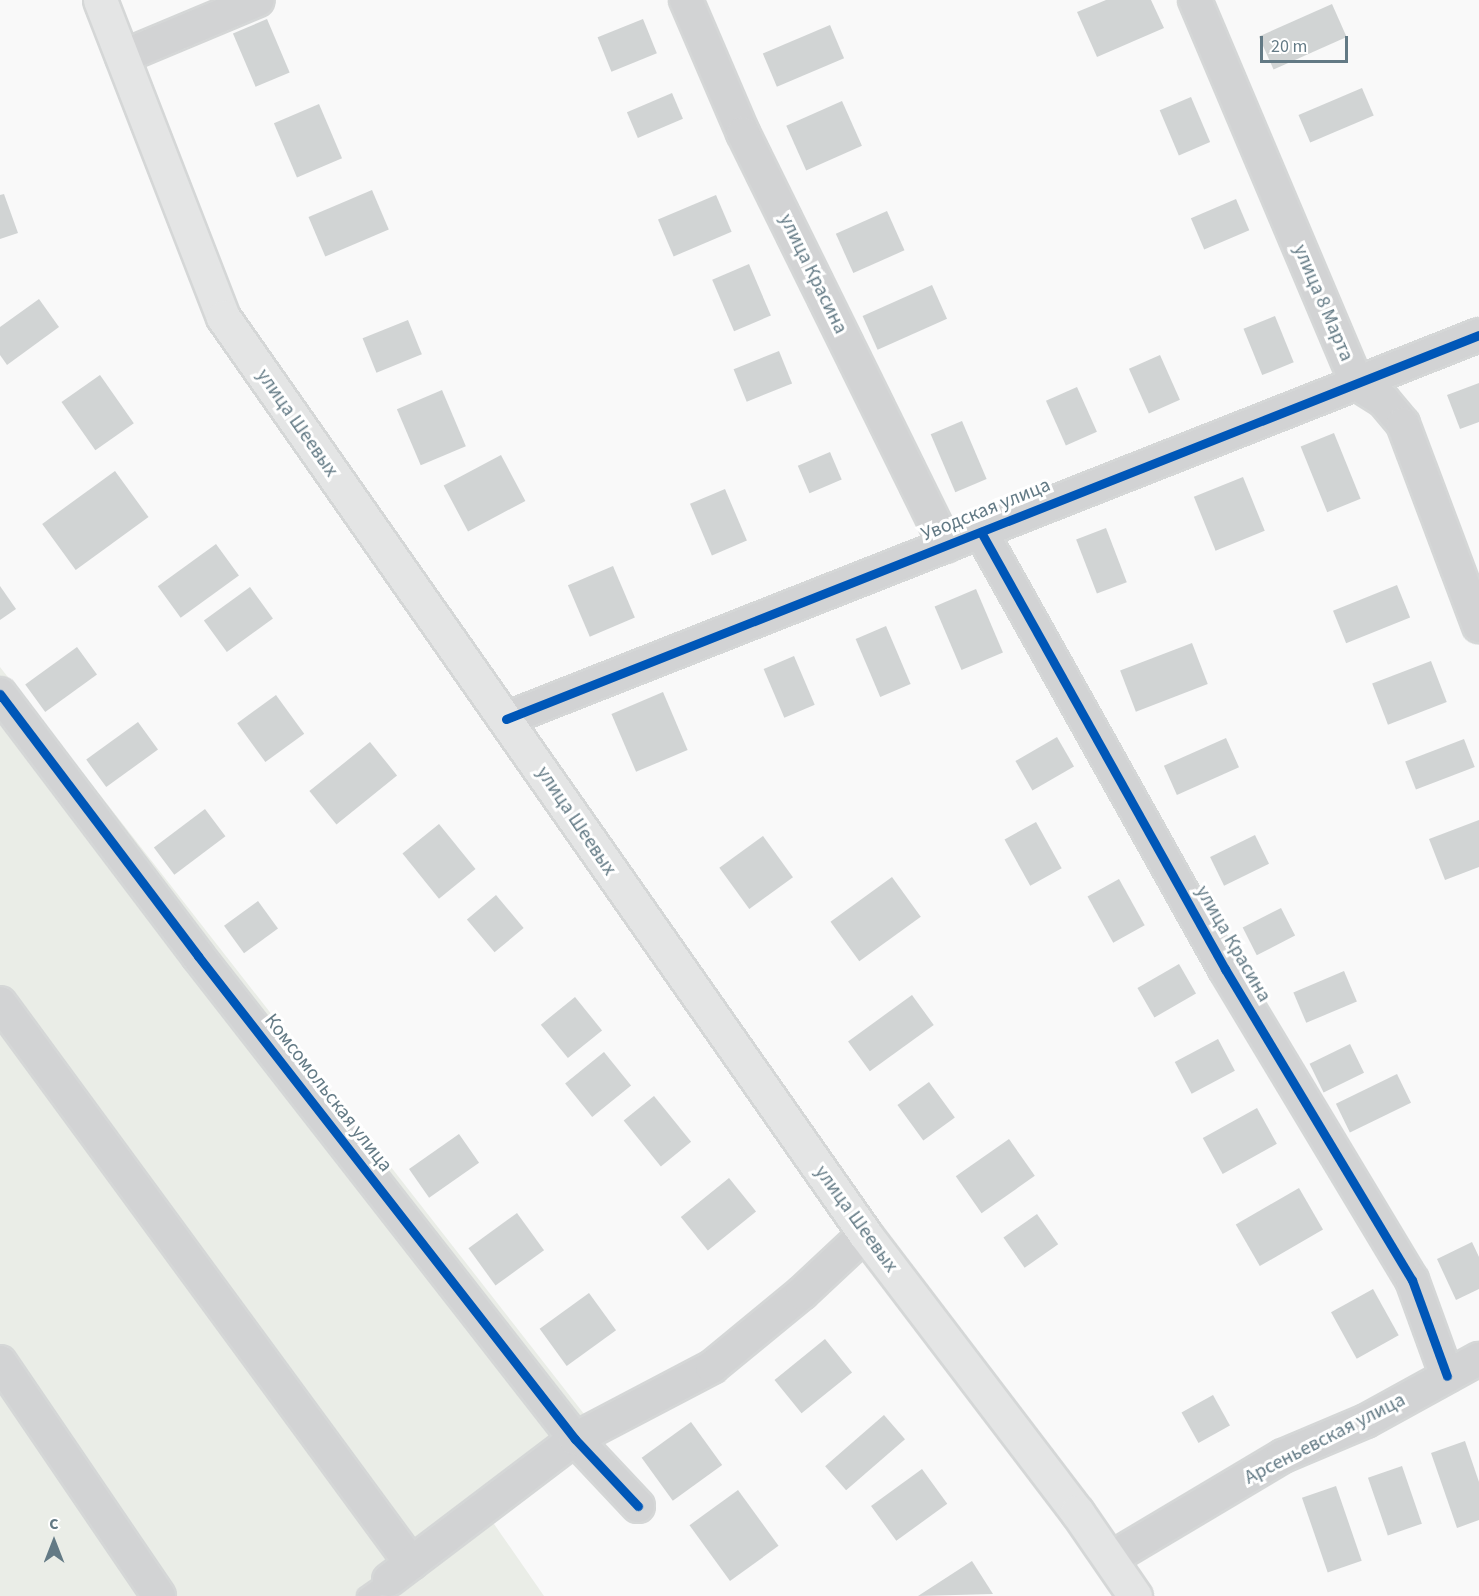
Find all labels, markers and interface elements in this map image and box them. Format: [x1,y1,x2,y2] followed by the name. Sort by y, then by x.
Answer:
[1263,24,1352,62] scale bar
[1271,34,1307,59] text: 20 m
[774,210,852,338] street label: улица Красина
[1288,241,1358,365] street label: улица 8 Марта
[251,364,343,482] street label: улица Шеевых
[918,473,1054,547] street label: Уводская улица
[531,762,621,880] street label: улица Шеевых
[1190,881,1276,1007] street label: улица Красина
[259,1009,397,1177] street label: Комсомольская улица
[809,1161,903,1277] street label: улица Шеевых
[1241,1388,1409,1490] street label: Арсеньевская улица
[24,1512,84,1572] north arrow
[49,1513,59,1535] text: С

